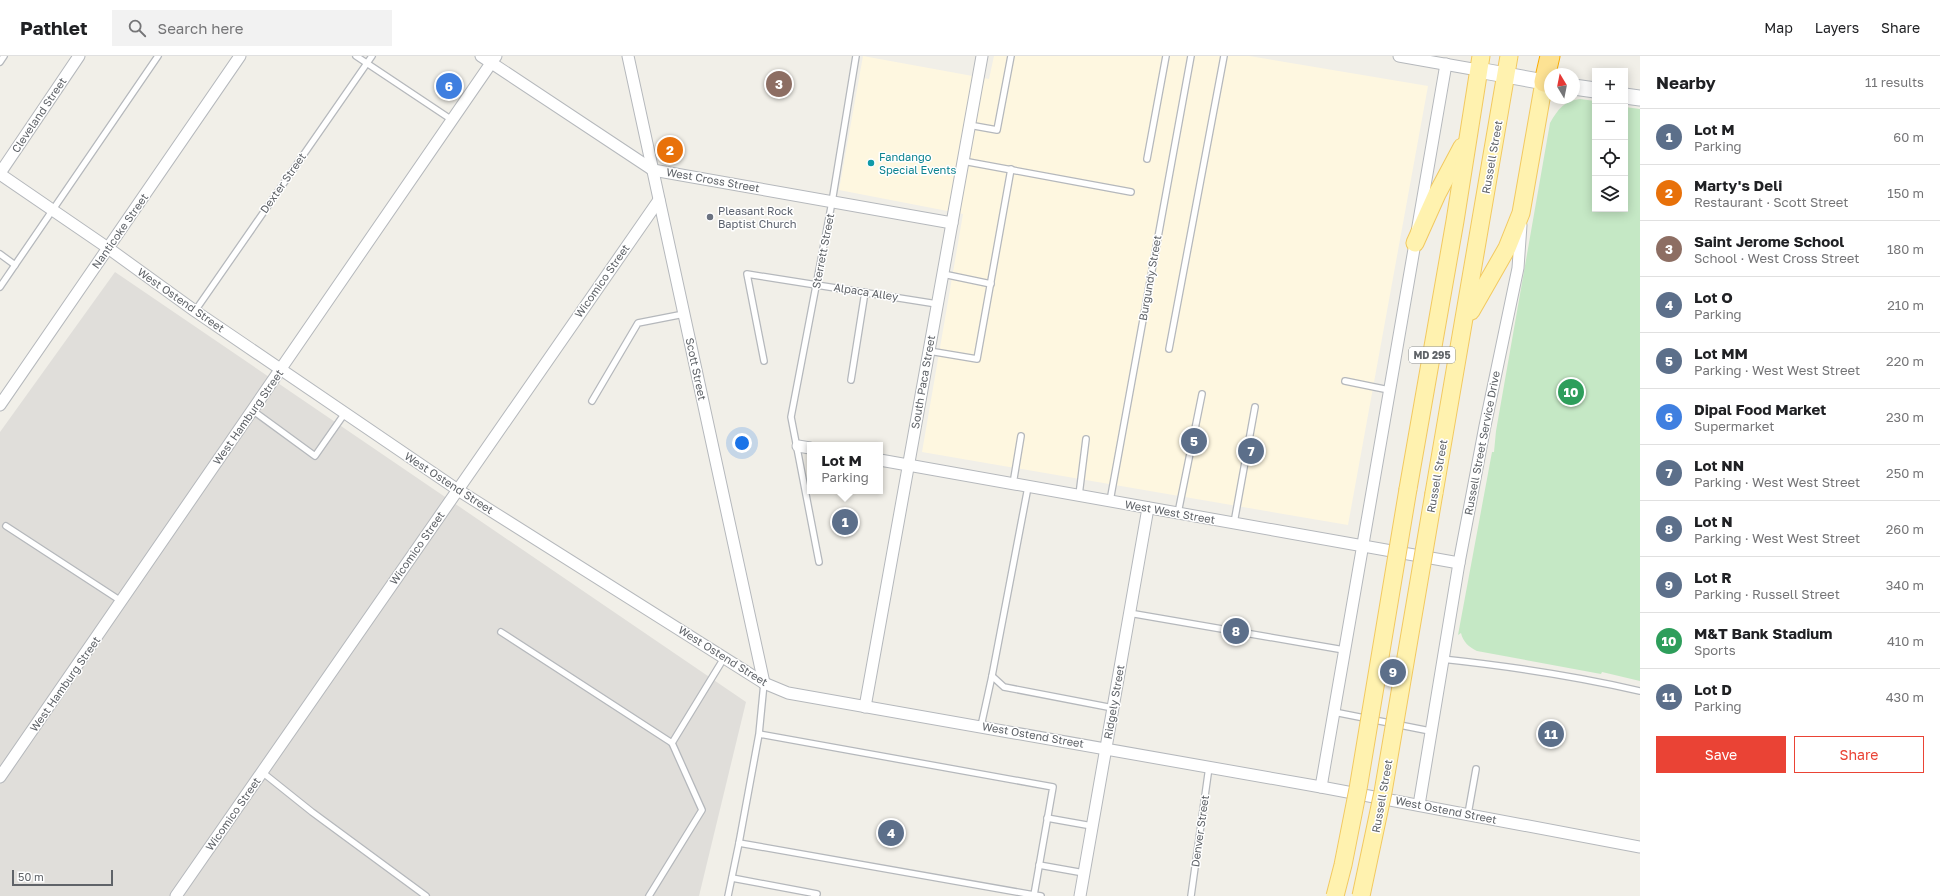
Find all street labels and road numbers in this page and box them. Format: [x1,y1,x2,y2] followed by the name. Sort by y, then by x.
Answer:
[9,75,69,155] street label: Cleveland Street
[1479,119,1504,195] street label: Russell Street
[257,150,308,215] street label: Dexter Street
[665,165,761,194] street label: West Cross Street
[89,191,150,271] street label: Nanticoke Street
[809,212,836,290] street label: Sterrett Street
[1136,234,1163,322] street label: Burgundy Street
[571,241,632,320] street label: Wicomico Street
[135,265,227,334] street label: West Ostend Street
[833,280,899,303] street label: Alpaca Alley
[908,334,937,430] street label: South Paca Street
[684,336,709,401] street label: Scott Street
[1409,347,1455,363] road number: MD 295
[210,367,285,467] street label: West Hamburg Street
[1461,370,1502,516] street label: Russell Street Service Drive
[1424,438,1449,514] street label: Russell Street
[403,449,496,516] street label: West Ostend Street
[1124,497,1216,526] street label: West West Street
[386,508,447,587] street label: Wicomico Street
[676,623,770,688] street label: West Ostend Street
[27,634,102,734] street label: West Hamburg Street
[1101,664,1126,740] street label: Ridgely Street
[981,719,1085,750] street label: West Ostend Street
[1369,758,1394,834] street label: Russell Street
[202,774,263,853] street label: Wicomico Street
[1394,793,1498,826] street label: West Ostend Street
[1188,794,1211,868] street label: Denver Street

